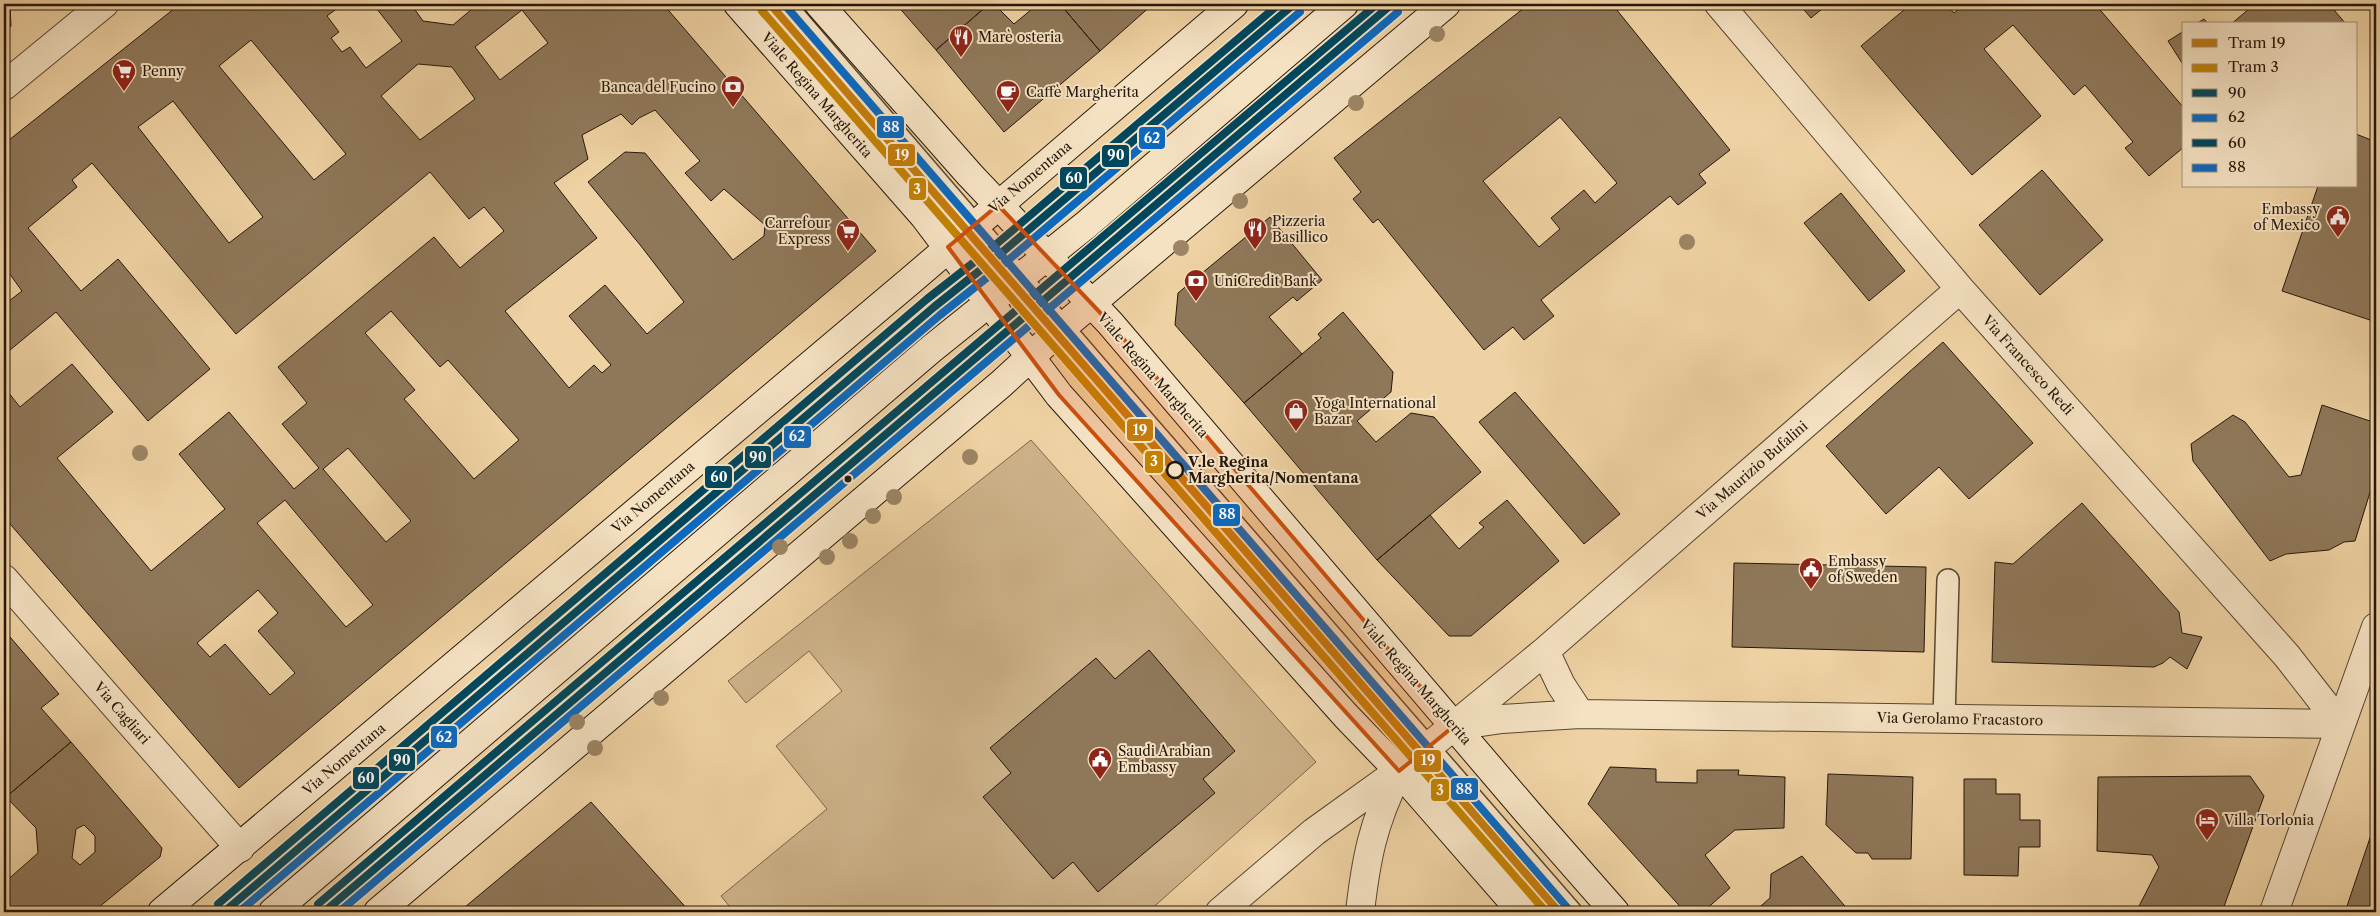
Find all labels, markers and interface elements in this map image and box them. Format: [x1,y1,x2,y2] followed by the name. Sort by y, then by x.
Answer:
[2182,22,2358,188] legend
[948,24,974,58] restaurant icon: Marè osteria
[757,28,877,162] street label: Viale Regina Margherita
[978,28,1062,46] place label: Marè osteria
[2228,33,2286,52] text: Tram 19
[2228,57,2279,76] text: Tram 3
[111,58,137,92] supermarket icon: Penny
[142,62,184,80] place label: Penny
[720,74,746,108] bank icon: Banca del Fucino
[601,78,716,96] place label: Banca del Fucino
[995,79,1021,113] cafe icon: Caffè Margherita
[1026,83,1140,101] place label: Caffè Margherita
[2228,83,2246,102] text: 90
[2228,107,2245,126] text: 62
[876,115,905,139] line badge: 88
[882,118,900,136] text: 88
[1138,126,1166,150] line badge: 62
[1144,129,1160,147] text: 62
[2228,133,2246,152] text: 60
[984,137,1076,218] street label: Via Nomentana
[887,143,916,167] line badge: 19
[1101,144,1130,168] line badge: 90
[895,146,909,164] text: 19
[1107,146,1125,164] text: 90
[2228,157,2246,176] text: 88
[1059,166,1088,190] line badge: 60
[1065,169,1083,187] text: 60
[908,177,927,201] line badge: 3
[913,180,921,198] text: 3
[2253,200,2320,234] place label: Embassy of Mexico
[2325,204,2351,238] public building icon: Embassy of Mexico
[1272,212,1328,246] place label: Pizzeria Basillico
[764,214,830,248] place label: Carrefour Express
[1242,216,1268,250] restaurant icon: Pizzeria Basillico
[835,218,861,252] supermarket icon: Carrefour Express
[1183,268,1209,302] bank icon: UniCredit Bank
[1214,272,1318,290] place label: UniCredit Bank
[1093,308,1213,442] street label: Viale Regina Margherita
[1978,311,2078,419] street label: Via Francesco Redi
[1313,394,1436,428] place label: Yoga International Bazar
[1283,398,1309,432] shop icon: Yoga International Bazar
[1692,417,1811,524] street label: Via Maurizio Bufalini
[1126,418,1154,442] line badge: 19
[1133,421,1147,439] text: 19
[783,425,812,449] line badge: 62
[789,427,805,445] text: 62
[744,445,772,469] line badge: 90
[749,448,767,466] text: 90
[1144,450,1164,474] line badge: 3
[1150,452,1158,470] text: 3
[1187,453,1359,487] place label: V.le Regina Margherita/Nomentana
[607,457,699,538] street label: Via Nomentana
[1166,461,1184,479] marker: V.le Regina Margherita/Nomentana
[704,465,733,489] line badge: 60
[710,468,728,486] text: 60
[843,474,853,484] unlabelled marker
[1212,503,1241,527] line badge: 88
[1218,505,1236,523] text: 88
[1828,552,1898,586] place label: Embassy of Sweden
[1798,556,1824,590] public building icon: Embassy of Sweden
[1356,615,1476,749] street label: Viale Regina Margherita
[89,677,154,748] street label: Via Cagliari
[1876,709,2043,729] street label: Via Gerolamo Fracastoro
[298,719,390,800] street label: Via Nomentana
[430,725,458,749] line badge: 62
[436,728,452,746] text: 62
[1118,742,1211,776] place label: Saudi Arabian Embassy
[1087,746,1113,780] public building icon: Saudi Arabian Embassy
[388,748,416,772] line badge: 90
[1413,749,1442,773] line badge: 19
[393,751,411,769] text: 90
[1421,751,1435,769] text: 19
[352,766,380,790] line badge: 60
[357,769,375,787] text: 60
[1450,777,1479,801] line badge: 88
[1430,778,1450,802] line badge: 3
[1455,780,1473,798] text: 88
[1436,781,1444,799] text: 3
[2194,807,2220,841] hotel icon: Villa Torlonia
[2223,811,2315,829] place label: Villa Torlonia

